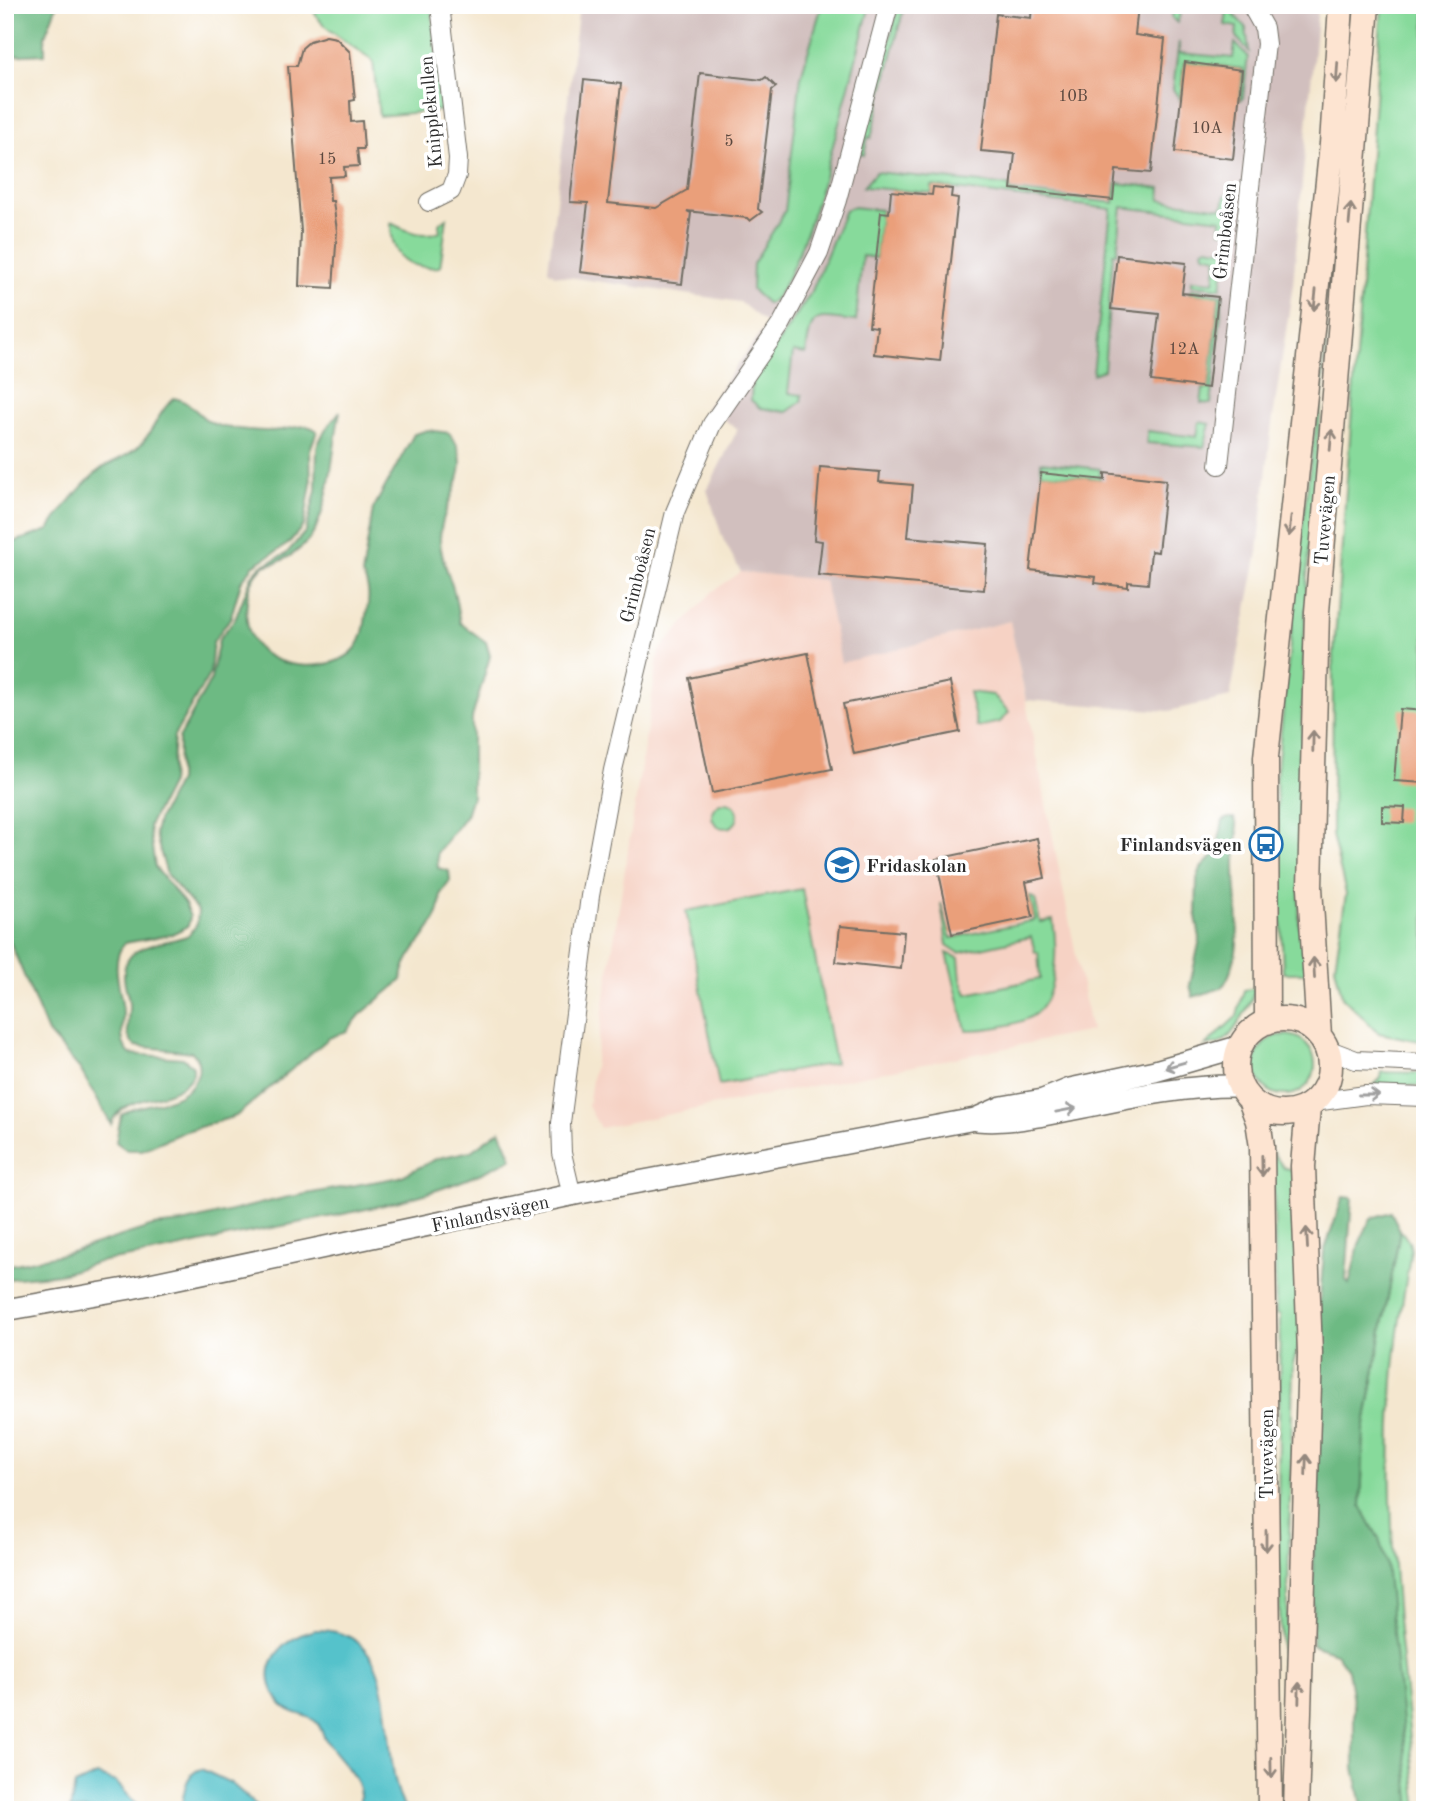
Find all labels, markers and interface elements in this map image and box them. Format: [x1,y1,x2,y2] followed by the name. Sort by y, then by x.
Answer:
[418,55,447,169] street label: Knipplekullen
[1330,62,1343,84] one-way arrow
[1058,89,1088,105] house number: 10B
[1192,121,1222,137] house number: 10A
[724,134,734,150] house number: 5
[318,152,336,168] house number: 15
[1212,182,1241,281] street label: Grimboåsen
[1343,203,1356,225] one-way arrow
[1309,288,1322,311] one-way arrow
[1169,342,1199,358] house number: 12A
[1325,430,1338,452] one-way arrow
[1313,474,1340,566] street label: Tuvevägen
[1283,514,1296,537] one-way arrow
[618,526,660,625] street label: Grimboåsen
[1306,730,1319,753] one-way arrow
[1247,825,1285,863] bus stop icon: Finlandsvägen
[1119,837,1242,856] place label: Finlandsvägen
[823,846,861,884] school or university icon: Fridaskolan
[866,858,967,877] place label: Fridaskolan
[1307,957,1320,980] one-way arrow
[1164,1059,1187,1072] one-way arrow
[1358,1089,1381,1102] one-way arrow
[1054,1103,1077,1117] one-way arrow
[1255,1155,1269,1178] one-way arrow
[430,1194,551,1237] street label: Finlandsvägen
[1300,1227,1313,1250] one-way arrow
[1259,1409,1278,1499] street label: Tuvevägen
[1299,1454,1312,1477] one-way arrow
[1259,1529,1273,1552] one-way arrow
[1292,1681,1306,1704] one-way arrow
[1264,1757,1277,1780] one-way arrow

